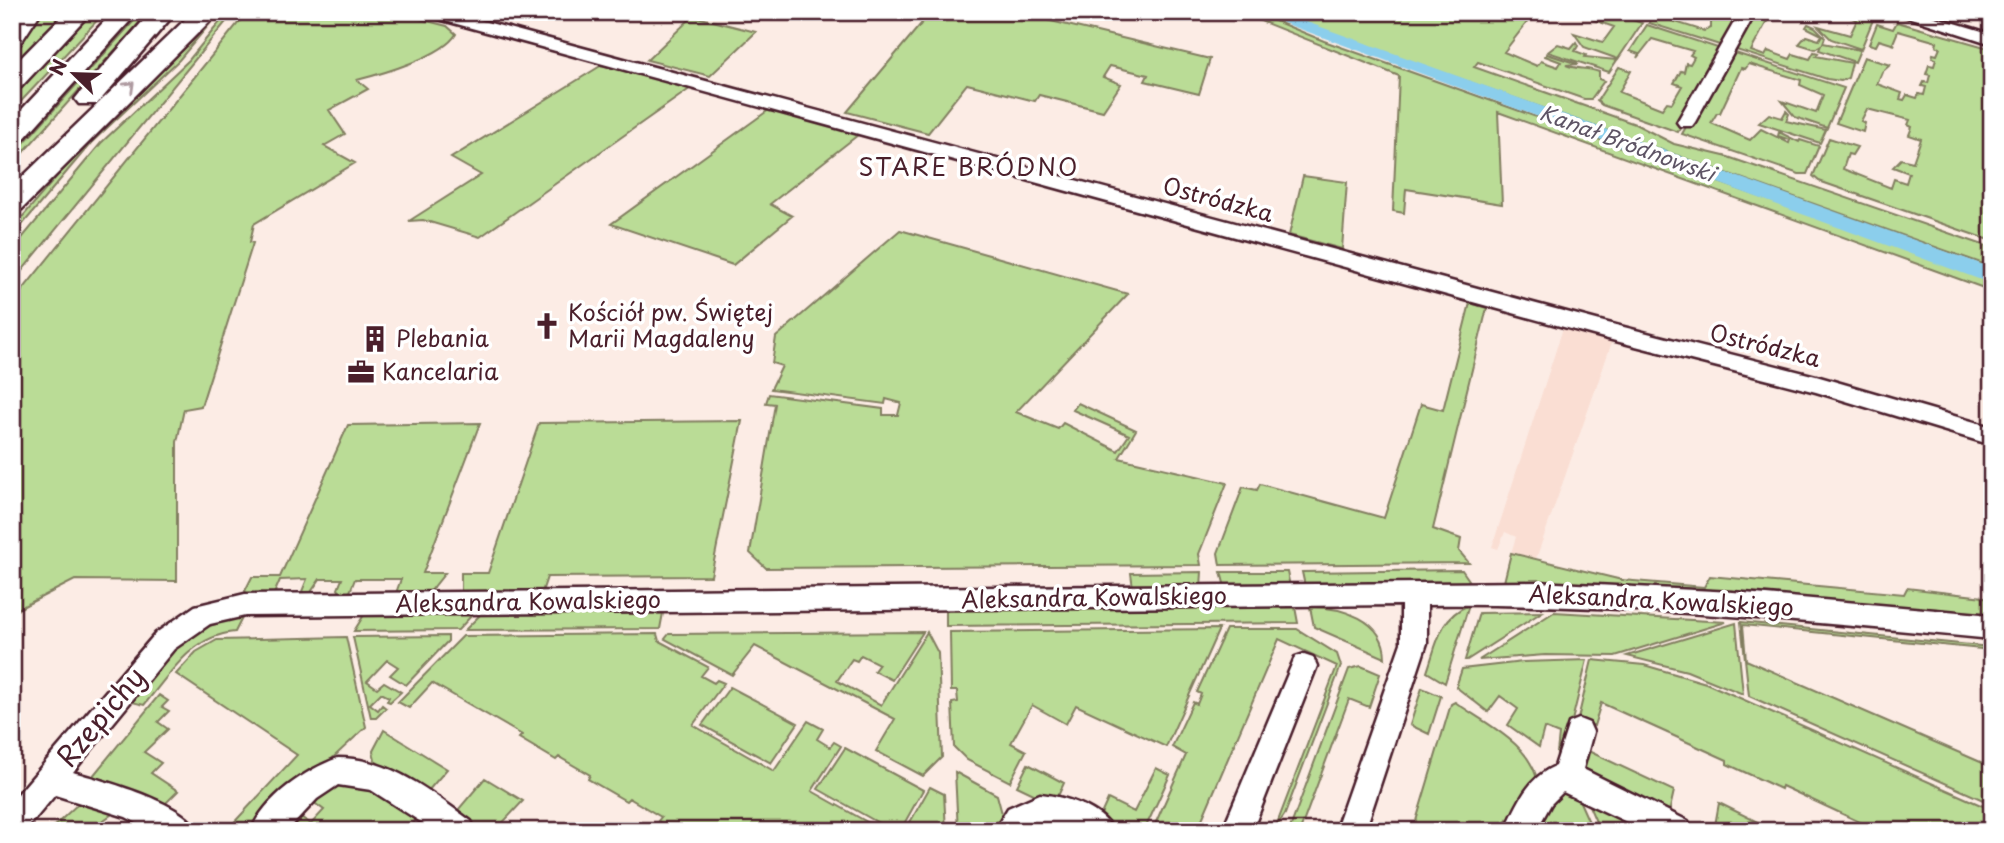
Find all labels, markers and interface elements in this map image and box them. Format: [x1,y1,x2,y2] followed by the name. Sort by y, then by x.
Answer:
[38,38,108,108] north arrow
[42,55,73,79] text: N
[122,81,135,94] one-way arrow
[1536,96,1723,190] water label: Kanał Bródnowski
[859,148,1079,184] district label: STARE BRÓDNO
[1159,167,1278,230] street label: Ostródzka
[568,294,773,355] place label: Kościół pw. Świętej Marii Magdaleny
[532,311,562,341] church icon: Kościół pw. Świętej Marii Magdaleny
[1706,314,1825,375] street label: Ostródzka
[396,320,489,355] place label: Plebania
[360,324,390,354] building icon: Plebania
[382,353,499,388] place label: Kancelaria
[346,357,376,387] office icon: Kancelaria
[1528,575,1795,624] street label: Aleksandra Kowalskiego
[961,577,1227,616] street label: Aleksandra Kowalskiego
[395,581,661,620] street label: Aleksandra Kowalskiego
[45,656,155,776] street label: Rzepichy

